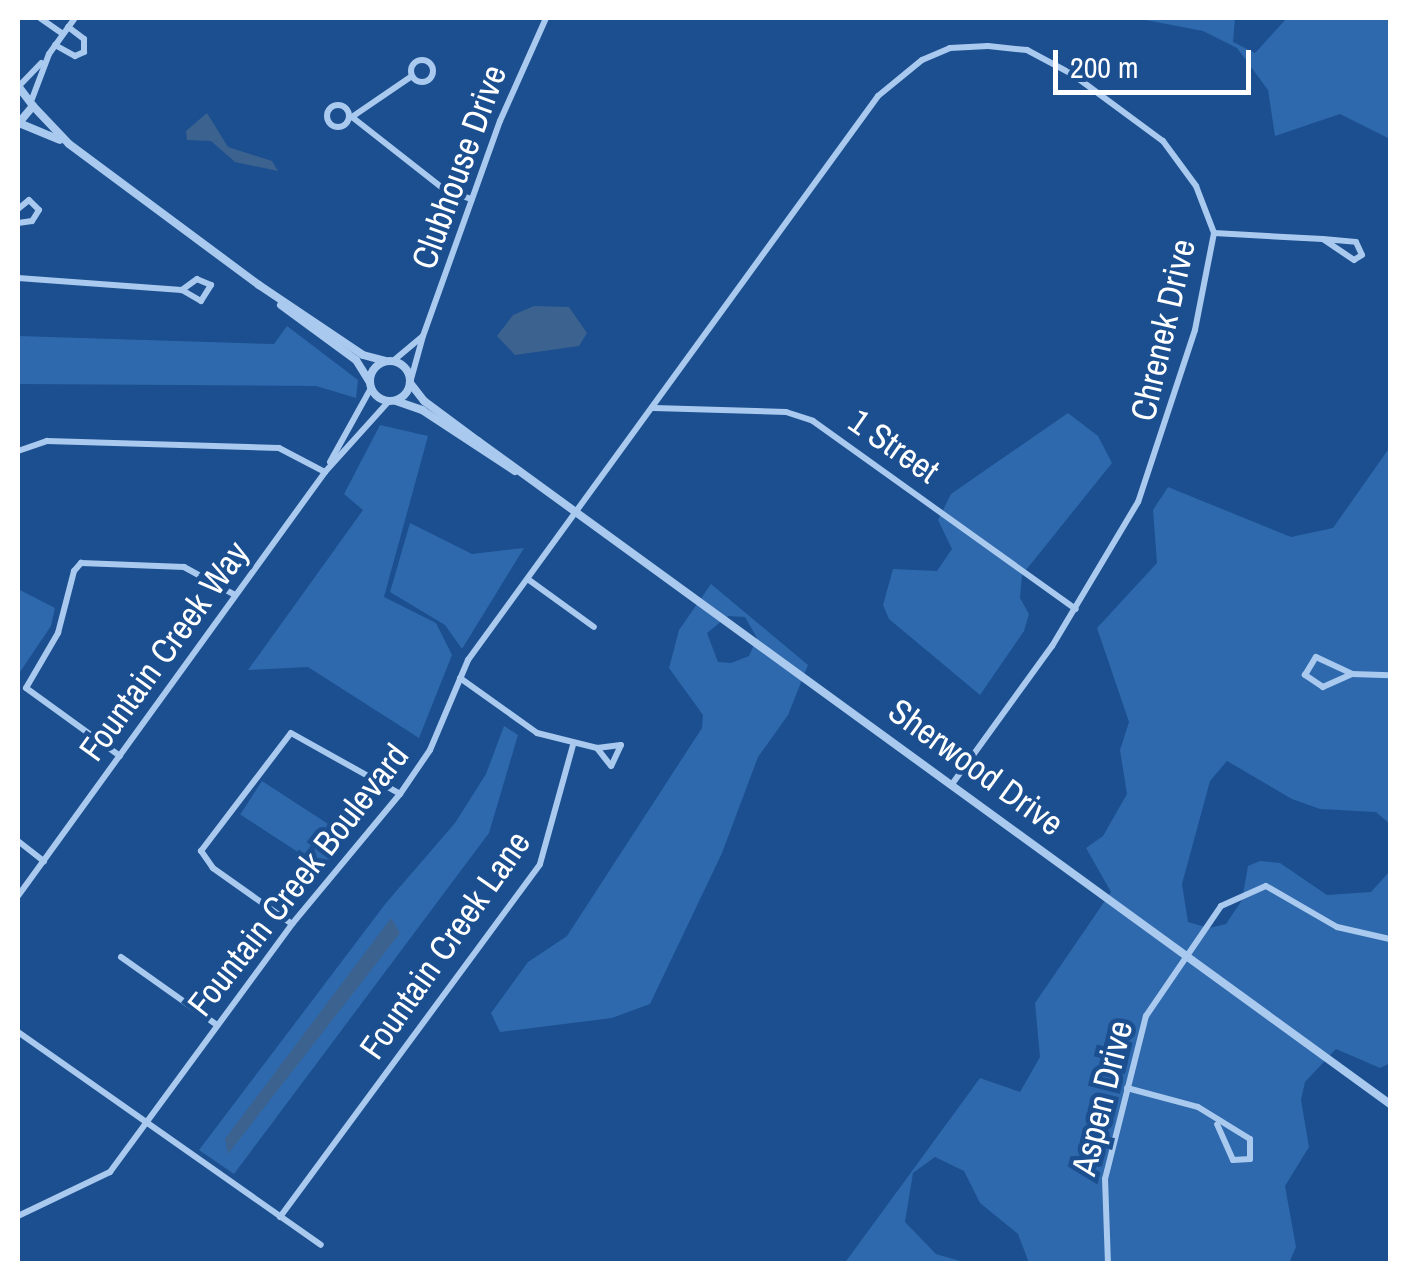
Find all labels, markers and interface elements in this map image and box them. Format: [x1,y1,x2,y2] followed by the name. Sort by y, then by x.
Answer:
[1058,30,1256,92] scale bar
[1070,47,1138,87] text: 200 m
[403,59,515,275] street label: Clubhouse Drive
[1122,235,1204,425] street label: Chrenek Drive
[841,400,947,492] street label: 1 Street
[70,533,258,769] street label: Fountain Creek Way
[880,690,1072,844] street label: Sherwood Drive
[179,736,417,1024] street label: Fountain Creek Boulevard
[351,823,539,1067] street label: Fountain Creek Lane
[1063,1016,1141,1180] street label: Aspen Drive

